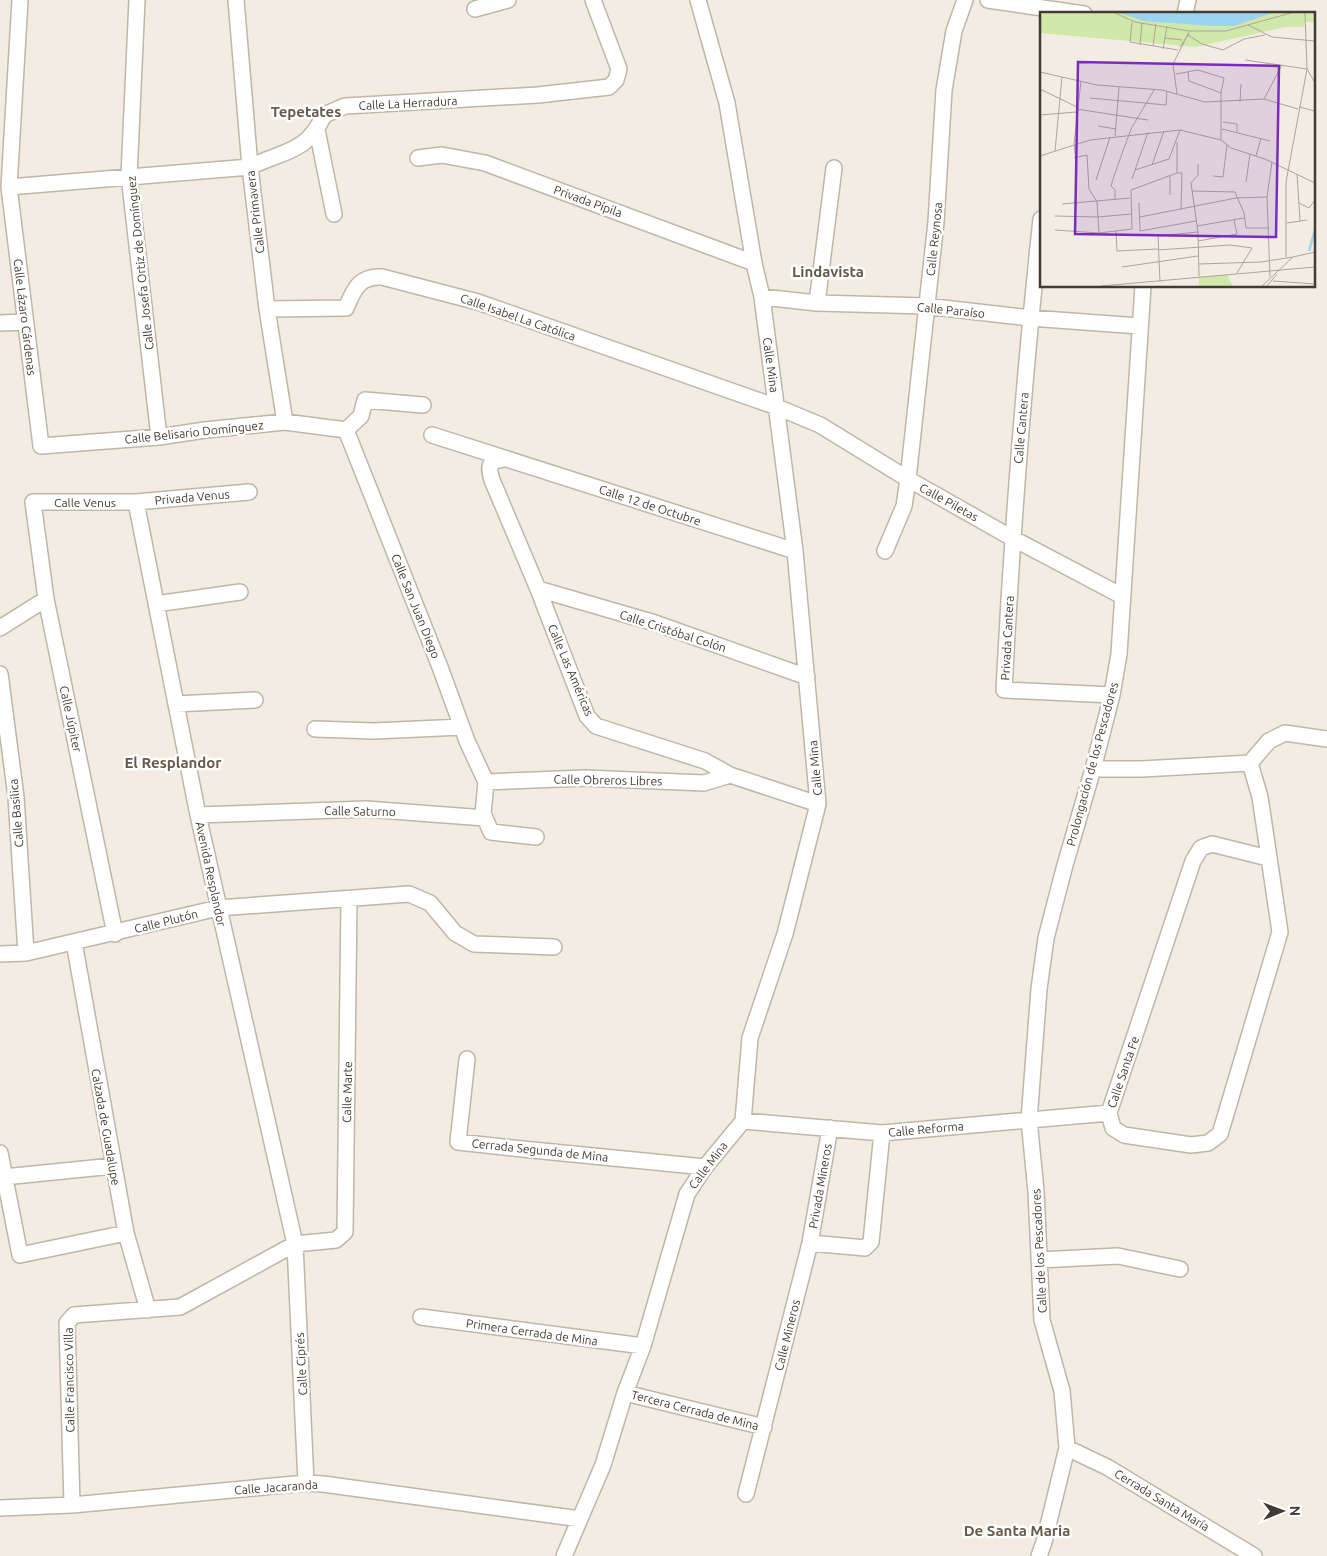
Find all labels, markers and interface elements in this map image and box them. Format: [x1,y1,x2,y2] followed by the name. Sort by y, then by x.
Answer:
[1040,12,1314,288] inset map
[358,94,458,112] street label: Calle La Herradura
[271,103,341,120] district label: Tepetates
[243,170,267,254] street label: Calle Primavera
[124,175,156,351] street label: Calle Josefa Ortiz de Domínguez
[552,183,624,219] street label: Privada Pípila
[924,201,944,277] street label: Calle Reynosa
[11,258,39,376] street label: Calle Lázaro Cárdenas
[792,263,864,280] district label: Lindavista
[459,291,577,343] street label: Calle Isabel La Católica
[916,300,986,320] street label: Calle Paraíso
[761,337,781,393] street label: Calle Mina
[1011,392,1031,464] street label: Calle Cantera
[124,418,265,446] street label: Calle Belisario Domínguez
[917,481,981,523] street label: Calle Piletas
[597,482,703,528] street label: Calle 12 de Octubre
[154,487,230,507] street label: Privada Venus
[54,496,116,509] street label: Calle Venus
[389,552,443,660] street label: Calle San Juan Diego
[998,595,1016,681] street label: Privada Cantera
[618,608,728,654] street label: Calle Cristóbal Colón
[546,622,596,718] street label: Calle Las Américas
[1064,681,1120,847] street label: Prolongación de los Pescadores
[58,685,84,754] street label: Calle Júpiter
[806,740,824,796] street label: Calle Mina
[124,754,222,771] district label: El Resplandor
[554,773,662,787] street label: Calle Obreros Libres
[7,778,25,848] street label: Calle Basílica
[324,804,396,818] street label: Calle Saturno
[194,820,229,928] street label: Avenida Resplandor
[133,907,199,935] street label: Calle Plutón
[1105,1034,1141,1110] street label: Calle Santa Fe
[340,1061,354,1123] street label: Calle Marte
[89,1068,123,1186] street label: Calzada de Guadalupe
[888,1119,964,1139] street label: Calle Reforma
[471,1136,609,1164] street label: Cerrada Segunda de Mina
[686,1139,730,1191] street label: Calle Mina
[806,1142,834,1230] street label: Privada Mineros
[1029,1188,1049,1314] street label: Calle de los Pescadores
[772,1298,802,1372] street label: Calle Mineros
[465,1316,599,1348] street label: Primera Cerrada de Mina
[62,1327,76,1433] street label: Calle Francisco Villa
[293,1332,309,1396] street label: Calle Ciprés
[630,1388,760,1432] street label: Tercera Cerrada de Mina
[1112,1467,1212,1533] street label: Cerrada Santa María
[234,1478,318,1496] street label: Calle Jacaranda
[1257,1486,1307,1536] north arrow
[1287,1505,1303,1516] text: N
[964,1522,1070,1539] district label: De Santa Maria

